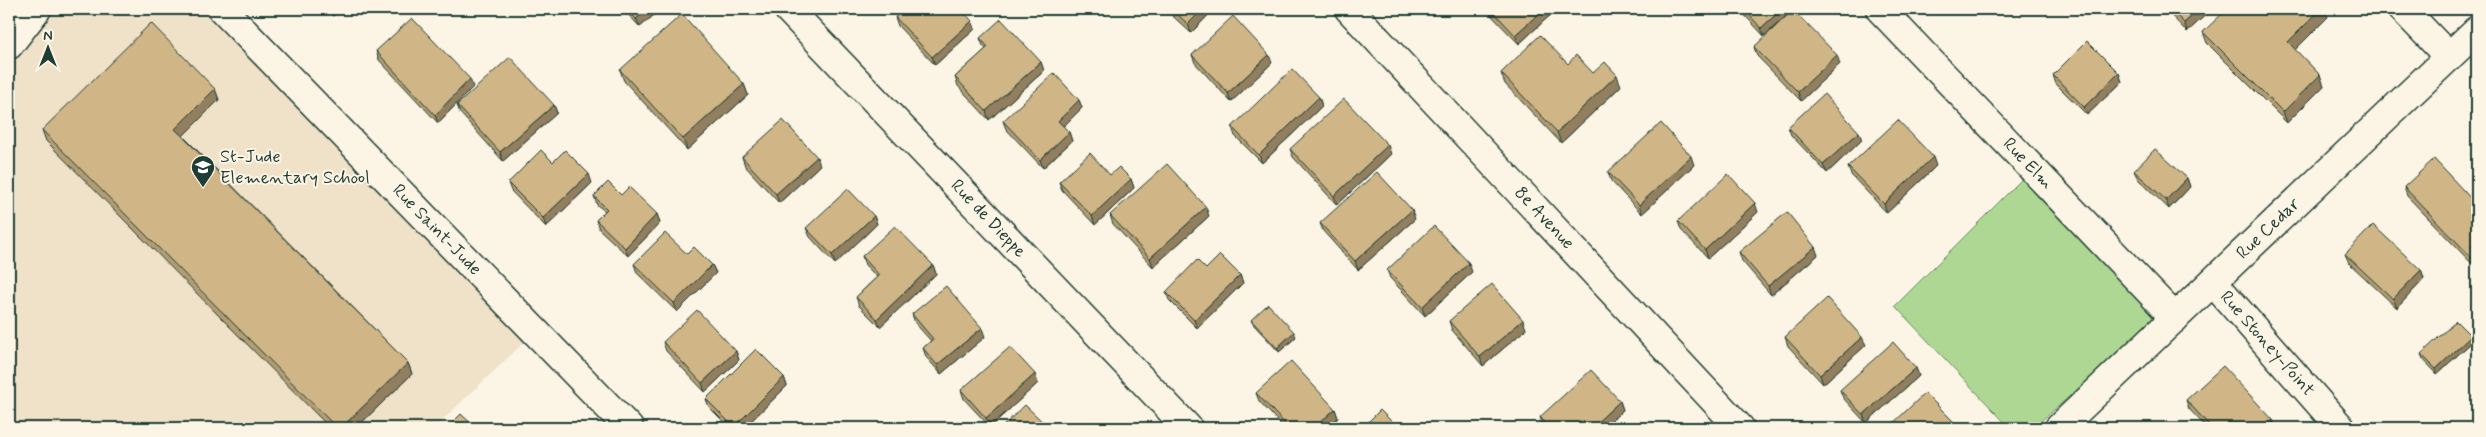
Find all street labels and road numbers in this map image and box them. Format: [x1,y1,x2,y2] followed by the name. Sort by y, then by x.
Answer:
[1997,132,2058,195] street label: Rue Elm
[945,174,1031,263] street label: Rue de Dieppe
[387,179,487,281] street label: Rue Saint-Jude
[1509,181,1580,255] street label: 8e Avenue
[2231,192,2306,265] street label: Rue Cedar
[2214,286,2320,402] street label: Rue Stoney-Point

